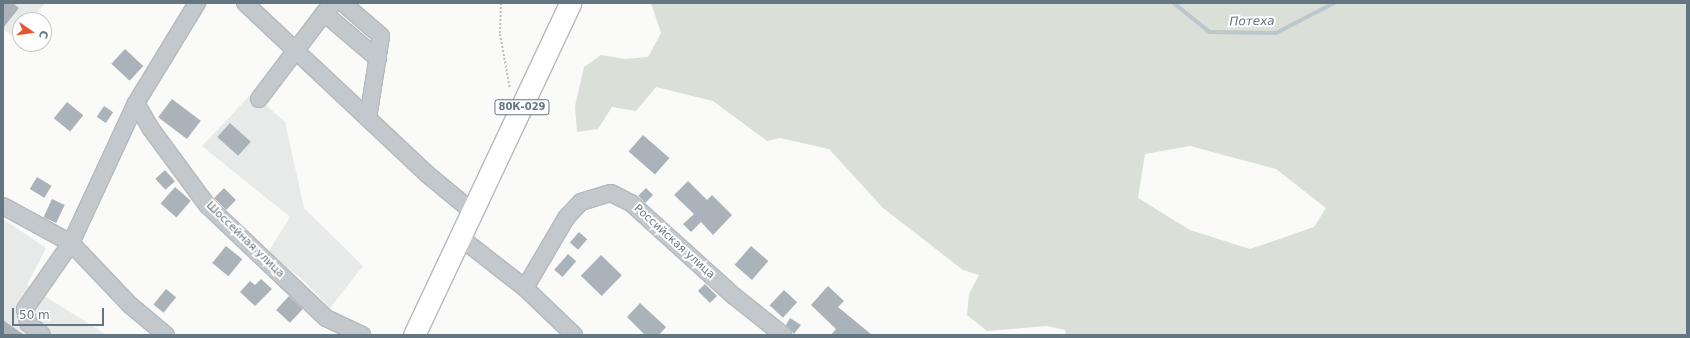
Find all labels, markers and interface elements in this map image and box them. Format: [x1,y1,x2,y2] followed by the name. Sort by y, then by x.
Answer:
[12,12,52,52] north arrow
[1229,14,1275,30] water label: Потеха
[36,29,50,40] text: С
[494,99,550,115] road number: 80К-029
[203,199,287,281] street label: Шоссейная улица
[631,202,717,282] street label: Российская улица
[14,300,106,326] scale bar
[19,308,50,322] text: 50 m

